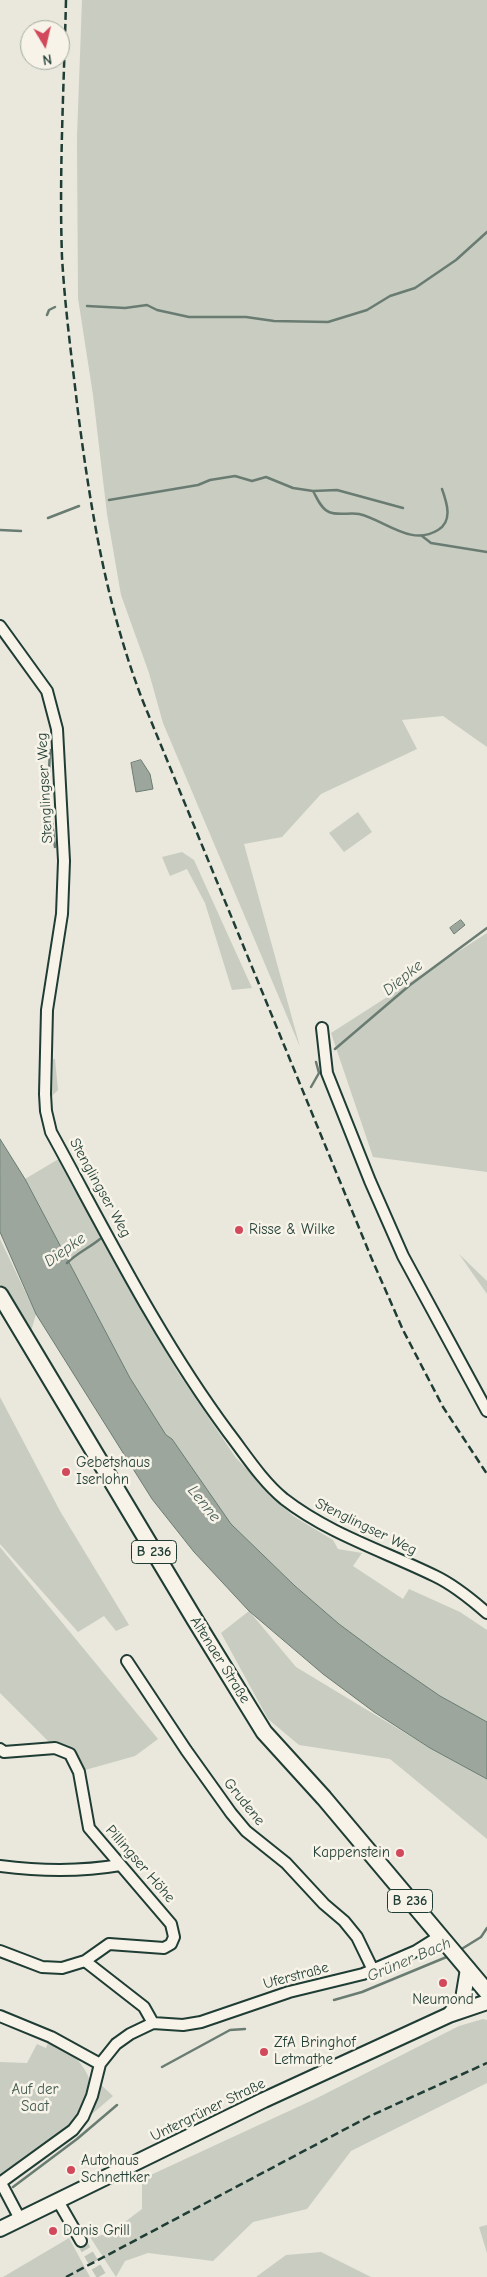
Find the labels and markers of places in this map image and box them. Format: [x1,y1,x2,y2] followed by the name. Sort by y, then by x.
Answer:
[249,1221,335,1239] place label: Risse & Wilke
[233,1224,245,1236] marker: Risse & Wilke
[76,1454,150,1489] place label: Gebetshaus Iserlohn
[60,1466,72,1478] marker: Gebetshaus Iserlohn
[313,1844,390,1862] place label: Kappenstein
[394,1847,406,1859] marker: Kappenstein
[437,1977,449,1989] marker: Neumond
[412,1991,474,2009] place label: Neumond
[274,2034,356,2069] place label: ZfA Bringhof Letmathe
[258,2046,270,2058] marker: ZfA Bringhof Letmathe
[81,2152,149,2187] place label: Autohaus Schnettker
[65,2164,77,2176] marker: Autohaus Schnettker
[63,2222,130,2240] place label: Danis Grill
[47,2225,59,2237] marker: Danis Grill

